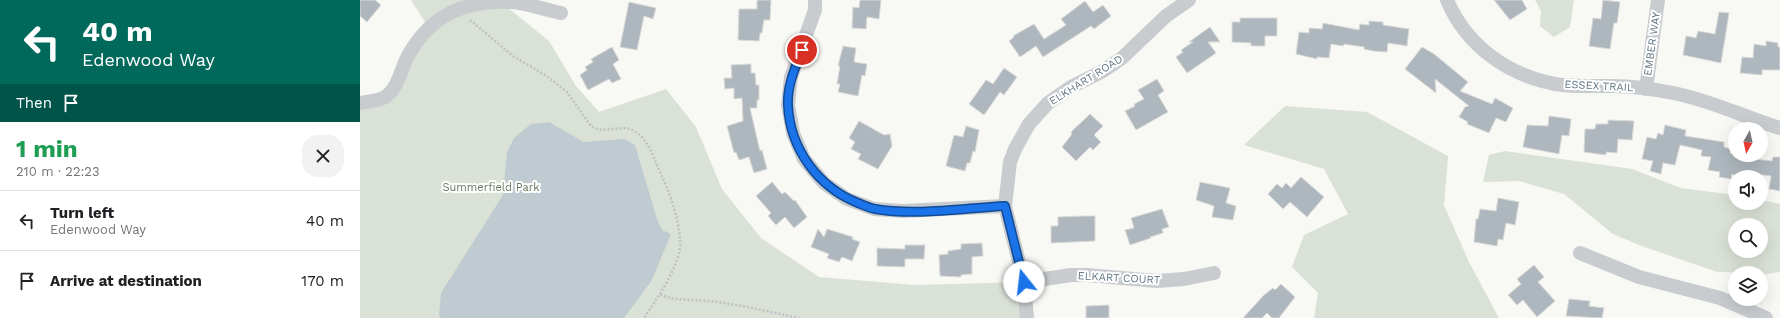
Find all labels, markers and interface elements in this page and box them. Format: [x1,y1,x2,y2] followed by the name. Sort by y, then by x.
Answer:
[1641,11,1663,77] street label: EMBER WAY
[82,15,152,48] text: 40 m
[16,16,68,68] icon: left
[785,33,819,67] pin
[791,39,813,61] icon: arrive
[82,49,215,70] text: Edenwood Way
[1047,52,1125,108] street label: ELKHART ROAD
[1564,78,1634,94] street label: ESSEX TRAIL
[60,92,82,114] icon: arrive
[16,94,52,112] text: Then
[1728,122,1768,162] north arrow
[1728,122,1768,306] map controls
[16,135,78,163] text: 1 min
[302,135,344,177] button: close
[16,164,100,179] text: 210 m · 22:23
[1728,170,1768,210] button: sound
[443,181,539,194] park label: Summerfield Park
[50,204,114,222] text: Turn left
[16,210,38,232] icon: left
[306,212,344,230] text: 40 m
[1728,218,1768,258] button: search
[50,222,146,237] text: Edenwood Way
[1003,261,1045,303] position arrow
[1728,266,1768,306] button: layers
[1077,269,1161,287] street label: ELKART COURT
[16,270,38,292] icon: arrive
[50,272,202,290] text: Arrive at destination
[301,272,344,290] text: 170 m

